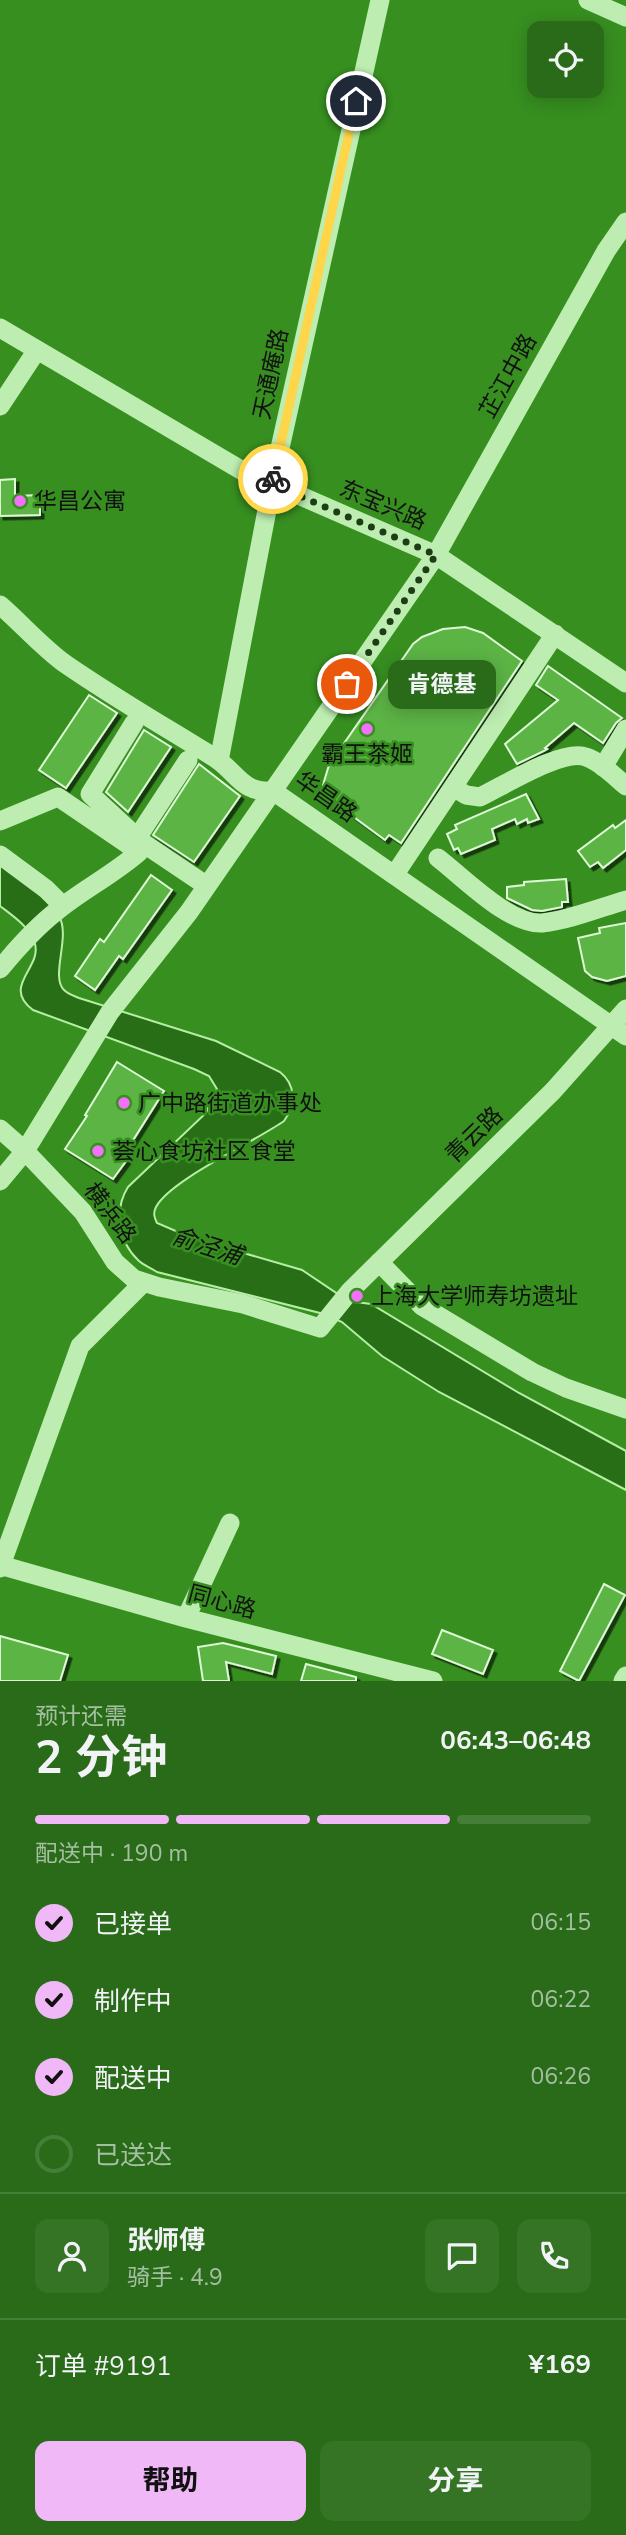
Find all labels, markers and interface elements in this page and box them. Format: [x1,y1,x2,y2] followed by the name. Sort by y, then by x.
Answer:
[527,21,604,98] map controls
[527,21,604,98] button: locate
[326,71,386,131] pin
[337,82,375,120] icon: home
[246,326,296,422] street label: 天通庵路
[472,328,544,424] street label: 芷江中路
[238,444,308,514] courier
[254,460,292,498] icon: bike
[335,473,431,537] street label: 东宝兴路
[34,486,126,517] place label: 华昌公寓
[12,493,28,509] marker: 华昌公寓
[317,654,377,714] pin
[389,660,498,708] callout: 肯德基
[328,665,366,703] icon: bag
[408,669,477,700] text: 肯德基
[359,721,375,737] marker: 霸王茶姬
[321,739,413,770] place label: 霸王茶姬
[289,765,363,829] street label: 华昌路
[138,1088,322,1119] place label: 广中路街道办事处
[116,1095,132,1111] marker: 广中路街道办事处
[438,1100,510,1170] street label: 青云路
[112,1136,296,1167] place label: 荟心食坊社区食堂
[90,1143,106,1159] marker: 荟心食坊社区食堂
[77,1176,143,1250] street label: 横浜路
[168,1220,250,1274] water label: 俞泾浦
[371,1281,578,1312] place label: 上海大学师寿坊遗址
[349,1288,365,1304] marker: 上海大学师寿坊遗址
[185,1578,259,1626] street label: 同心路
[35,1701,127,1732] text: 预计还需
[440,1723,591,1758] text: 06:43–06:48
[35,1726,167,1789] text: 2 分钟
[35,1838,188,1869] text: 配送中 · 190 m
[35,1904,73,1942] icon: check
[94,1907,172,1942] text: 已接单
[531,1907,591,1938] text: 06:15
[35,1981,73,2019] icon: check
[94,1984,172,2019] text: 制作中
[531,1984,591,2015] text: 06:22
[35,2058,73,2096] icon: check
[94,2061,172,2096] text: 配送中
[531,2061,591,2092] text: 06:26
[94,2138,172,2173] text: 已送达
[35,2219,109,2293] button: person
[425,2219,499,2293] button: chat
[517,2219,591,2293] button: phone
[127,2223,205,2258] text: 张师傅
[127,2262,223,2293] text: 骑手 · 4.9
[529,2347,591,2382] text: ¥169
[35,2349,172,2384] text: 订单 #9191
[35,2441,306,2521] button: 帮助
[320,2441,591,2521] button: 分享

